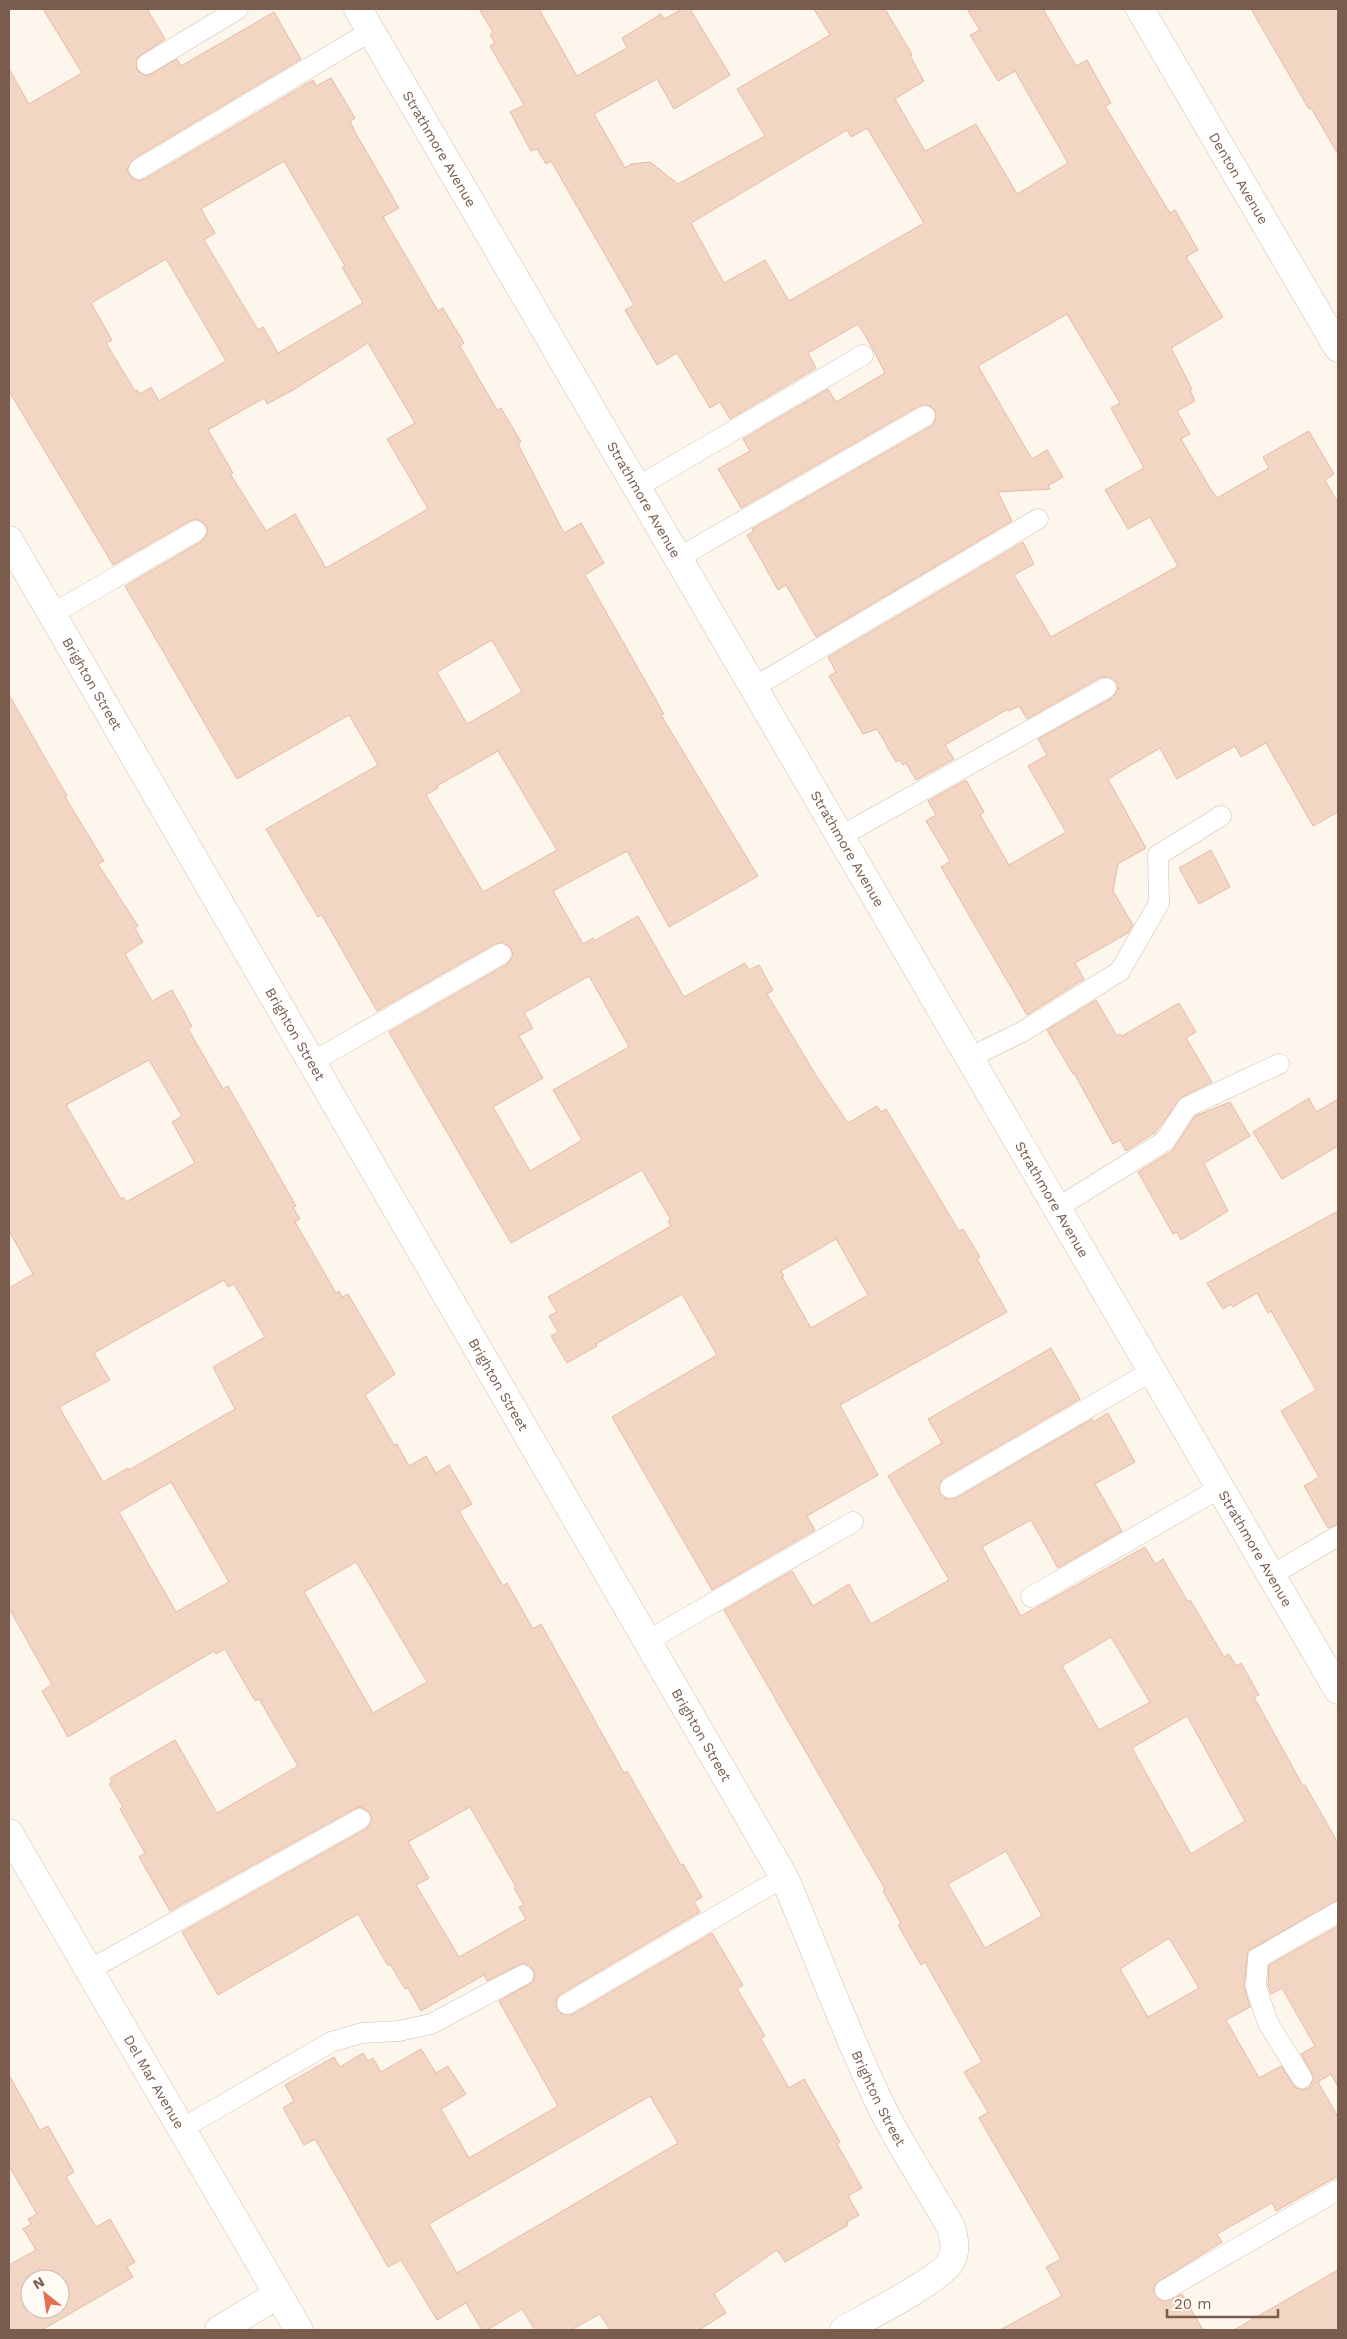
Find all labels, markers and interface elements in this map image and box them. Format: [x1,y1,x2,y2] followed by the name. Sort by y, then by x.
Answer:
[400,88,480,210] street label: Strathmore Avenue
[1206,130,1272,227] street label: Denton Avenue
[604,439,684,561] street label: Strathmore Avenue
[59,634,125,733] street label: Brighton Street
[807,788,888,910] street label: Strathmore Avenue
[262,985,329,1083] street label: Brighton Street
[1012,1139,1092,1260] street label: Strathmore Avenue
[465,1335,532,1434] street label: Brighton Street
[1215,1488,1296,1609] street label: Strathmore Avenue
[668,1686,735,1784] street label: Brighton Street
[121,2032,188,2131] street label: Del Mar Avenue
[849,2048,909,2149] street label: Brighton Street
[20,2269,70,2319] north arrow
[30,2273,47,2292] text: N
[1167,2286,1278,2318] scale bar
[1174,2295,1212,2313] text: 20 m

